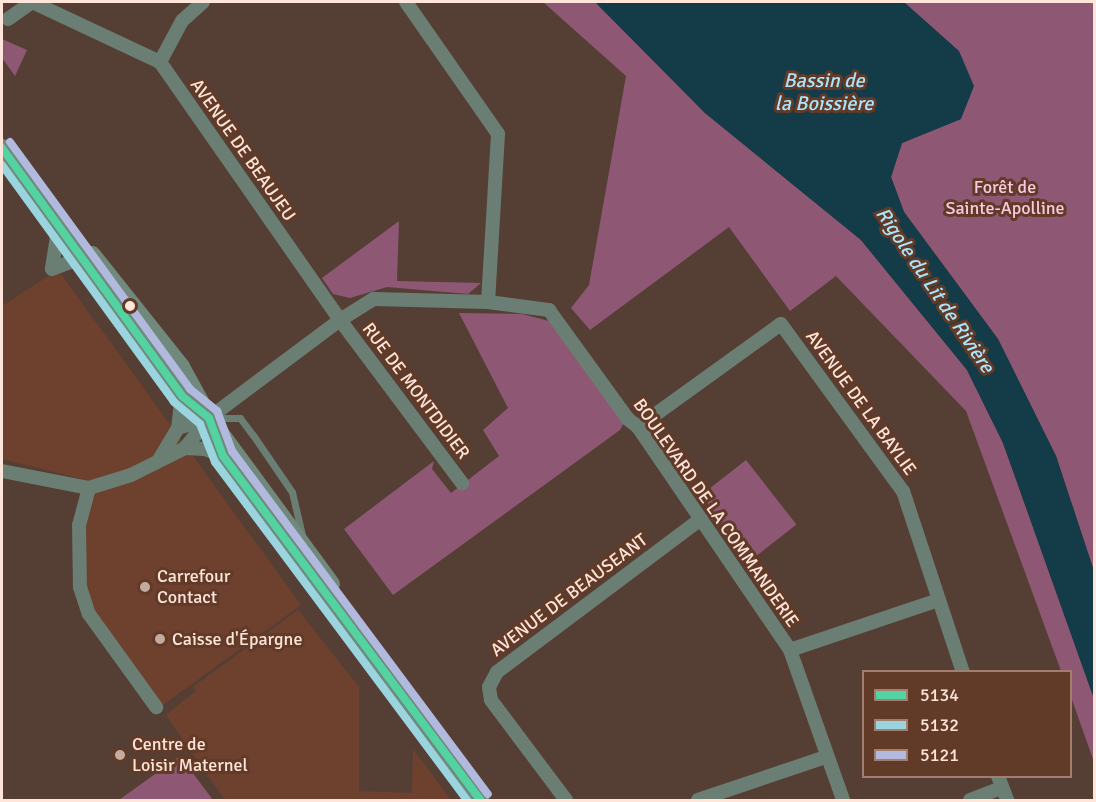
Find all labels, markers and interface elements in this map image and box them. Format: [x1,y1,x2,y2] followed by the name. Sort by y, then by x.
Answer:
[775,69,873,116] water label: Bassin de la Boissière
[186,75,300,225] street label: AVENUE DE BEAUJEU
[945,177,1065,219] park label: Forêt de Sainte-Apolline
[871,203,999,377] water label: Rigole du Lit de Rivière
[124,300,136,312] unlabelled marker
[358,319,474,463] street label: RUE DE MONTDIDIER
[801,326,921,480] street label: AVENUE DE LA BAYLIE
[629,395,803,631] street label: BOULEVARD DE LA COMMANDERIE
[486,529,652,661] street label: AVENUE DE BEAUSEANT
[157,566,230,608] place label: Carrefour Contact
[138,580,152,594] marker: Carrefour Contact
[172,628,302,650] place label: Caisse d'Épargne
[153,632,167,646] marker: Caisse d'Épargne
[862,670,1072,778] legend
[920,684,959,706] text: 5134
[920,714,959,736] text: 5132
[132,734,248,777] place label: Centre de Loisir Maternel
[920,744,959,766] text: 5121
[113,748,127,762] marker: Centre de Loisir Maternel

